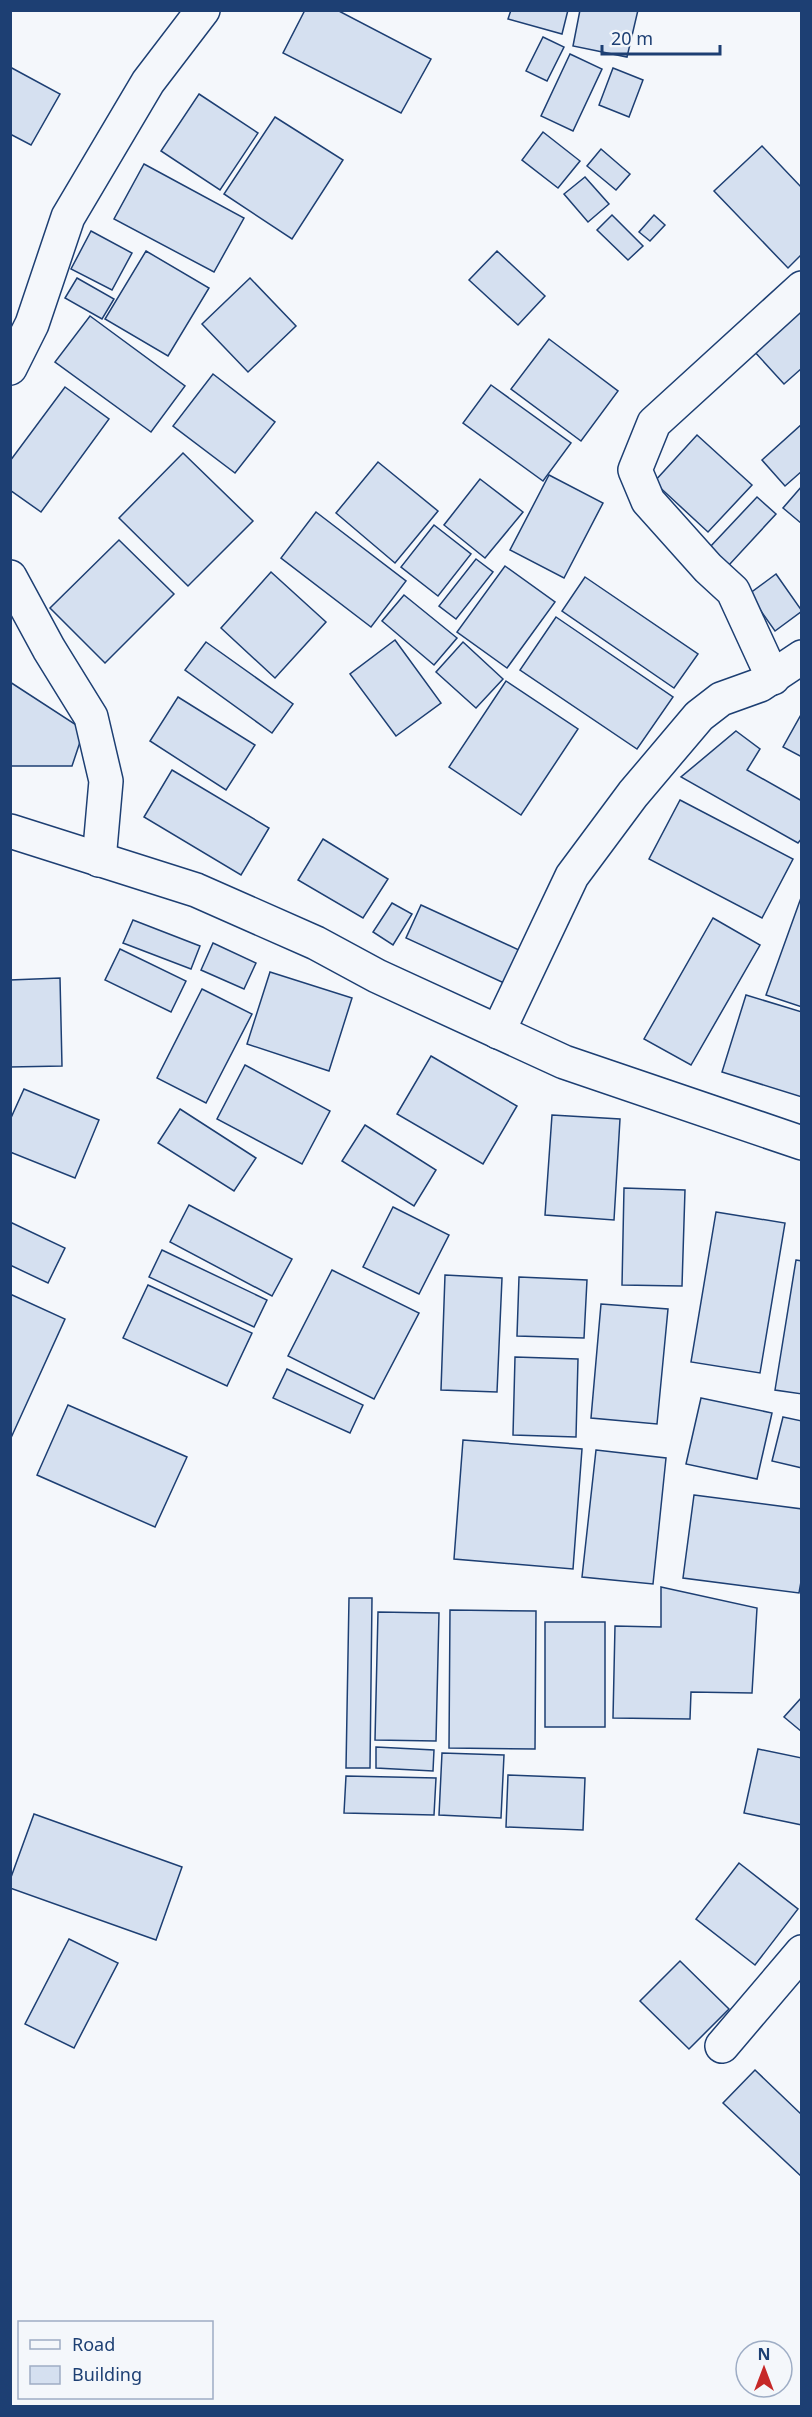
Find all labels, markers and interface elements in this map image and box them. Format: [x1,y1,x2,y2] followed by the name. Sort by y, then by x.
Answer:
[602,18,720,56] scale bar
[611,26,653,50] text: 20 m
[18,2321,213,2399] legend
[72,2332,115,2356] text: Road
[734,2339,794,2399] north arrow
[757,2343,771,2365] text: N
[72,2362,142,2386] text: Building

